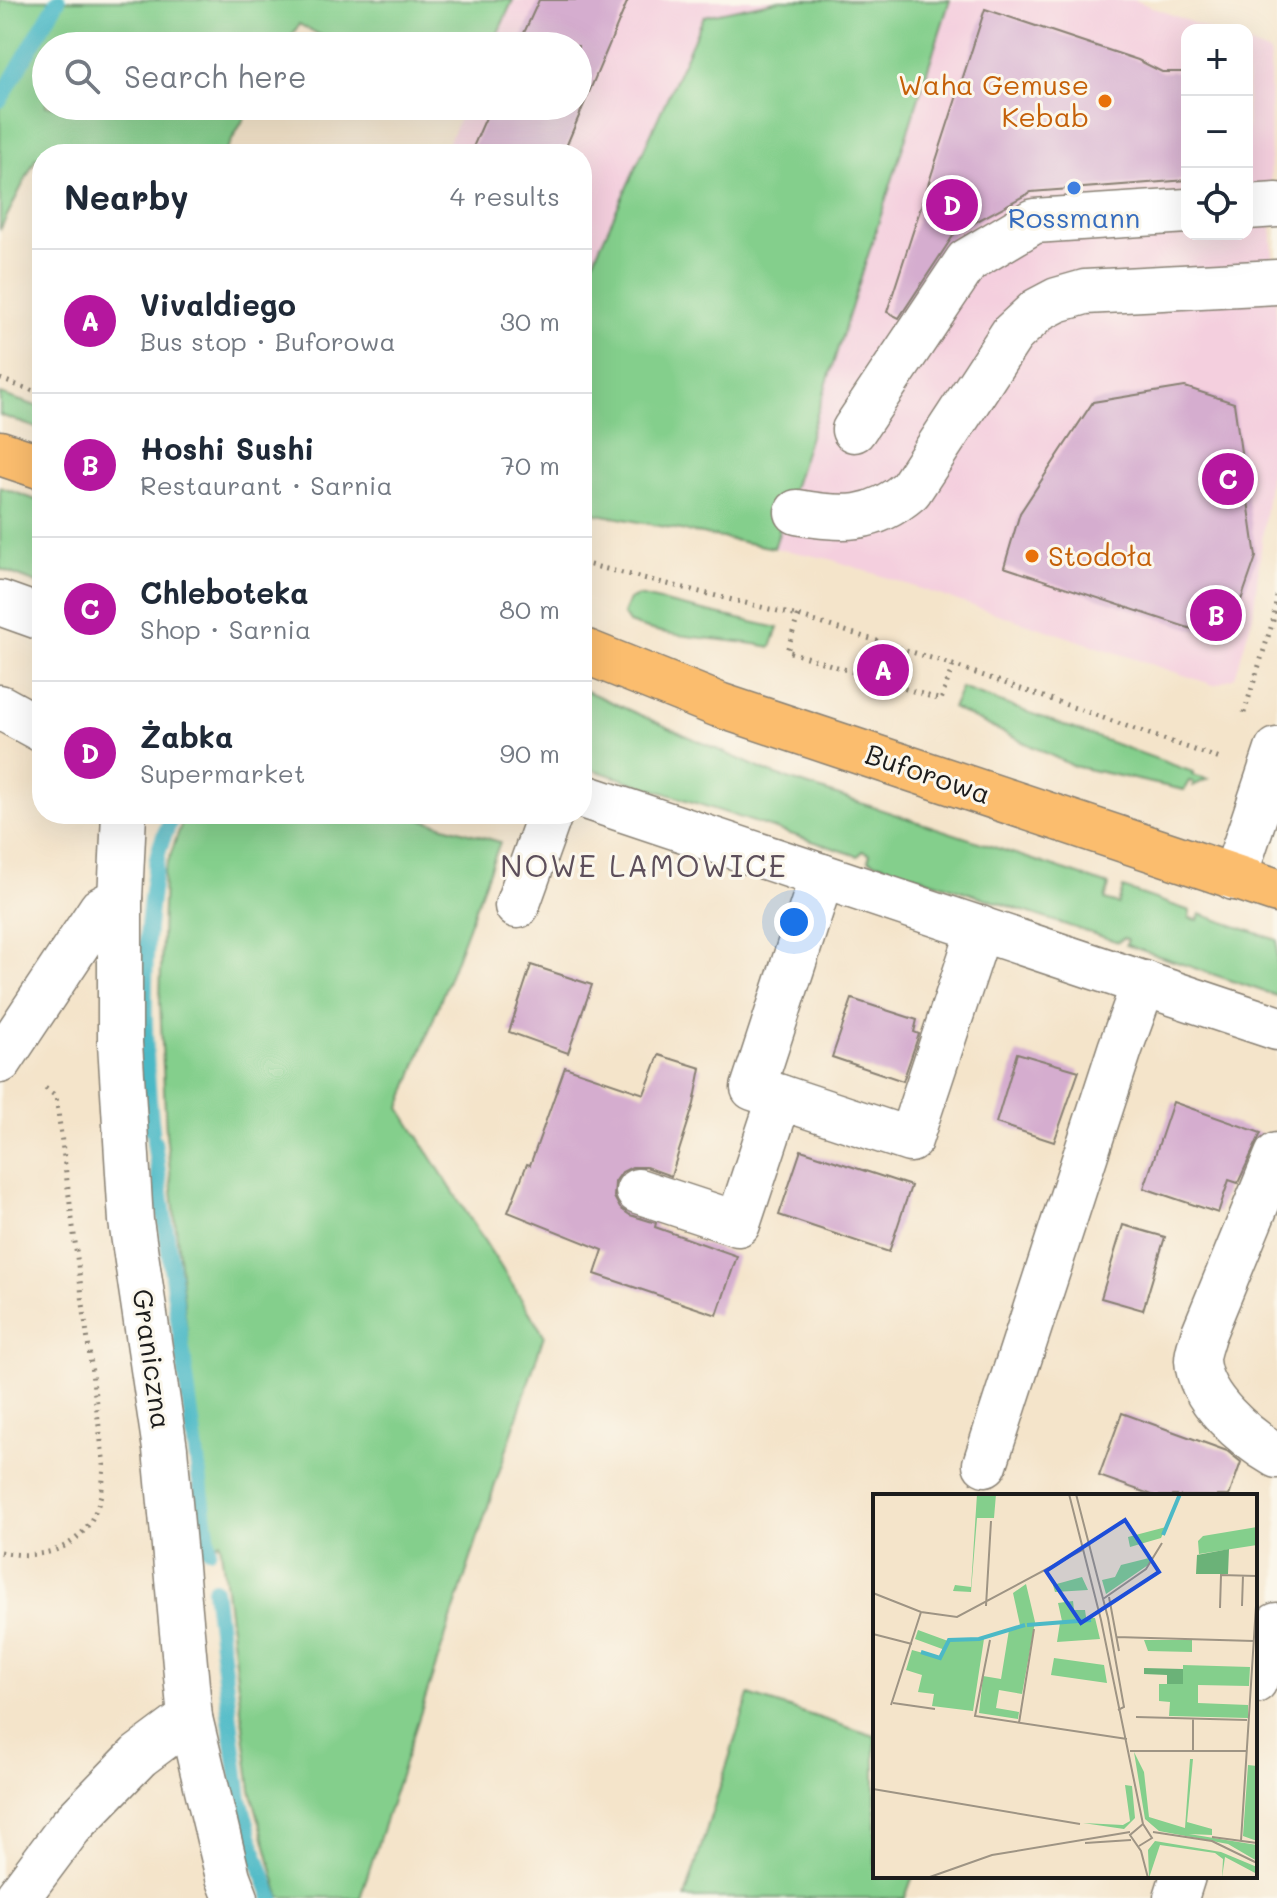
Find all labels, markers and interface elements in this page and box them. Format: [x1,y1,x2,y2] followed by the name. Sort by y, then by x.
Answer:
[1181,24,1253,240] map controls
[1181,24,1253,96] button: +
[32,32,592,120] search box
[60,54,104,98] icon: search
[124,56,307,96] text: Search here
[898,66,1089,134] place label: Waha Gemuse Kebab
[1096,92,1114,110] marker: Waha Gemuse Kebab
[1181,96,1253,168] button: −
[1181,168,1253,240] button: locate
[64,174,189,219] text: Nearby
[926,175,978,235] pin: D
[450,179,560,213] text: 4 results
[1065,179,1083,197] marker: Rossmann
[1008,199,1140,235] place label: Rossmann
[140,284,296,324] text: Vivaldiego
[81,304,99,338] text: A
[500,304,560,338] text: 30 m
[140,324,396,358] text: Bus stop · Buforowa
[140,428,315,468] text: Hoshi Sushi
[81,448,99,482] text: B
[500,448,560,482] text: 70 m
[1202,449,1254,509] pin: C
[140,468,393,502] text: Restaurant · Sarnia
[1048,537,1153,573] place label: Stodoła
[1023,547,1041,565] marker: Stodoła
[140,572,309,612] text: Chleboteka
[1190,585,1242,645] pin: B
[80,592,100,626] text: C
[499,592,560,626] text: 80 m
[140,612,311,646] text: Shop · Sarnia
[857,640,909,700] pin: A
[140,716,233,756] text: Żabka
[861,735,996,811] street label: Buforowa
[81,736,99,770] text: D
[500,736,560,770] text: 90 m
[140,756,305,790] text: Supermarket
[500,845,788,885] district label: NOWE LAMOWICE
[774,902,814,942] your location
[125,1286,181,1431] street label: Graniczna
[873,1494,1257,1878] inset map

